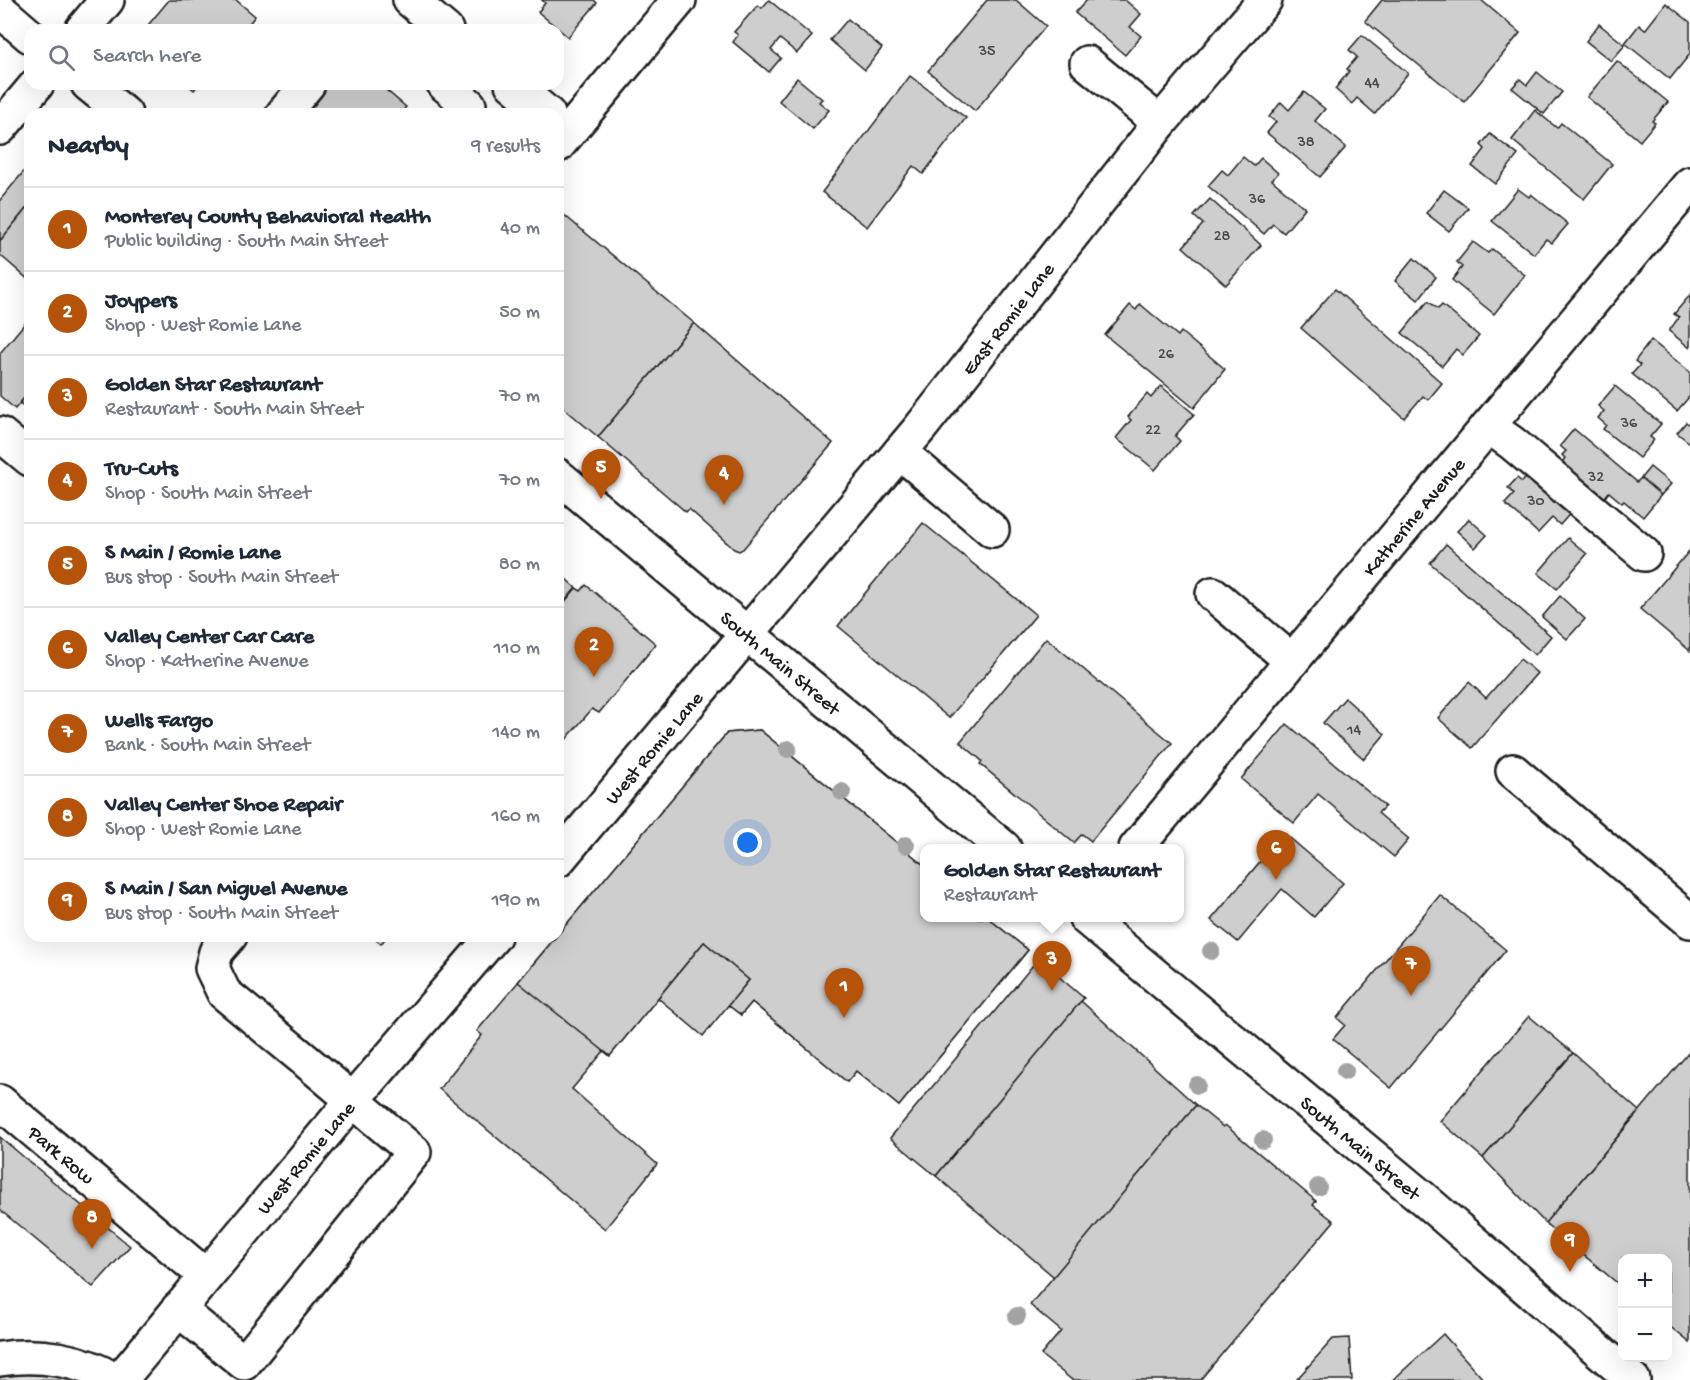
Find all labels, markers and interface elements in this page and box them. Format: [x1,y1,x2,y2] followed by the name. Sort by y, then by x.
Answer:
[24,24,564,90] search box
[45,41,78,74] icon: search
[978,43,995,62] house number: 35
[93,44,201,70] text: Search here
[1364,75,1380,94] house number: 44
[48,132,129,163] text: Nearby
[1296,134,1315,153] house number: 38
[471,136,540,159] text: 9 results
[1248,191,1266,210] house number: 36
[105,205,431,231] text: Monterey County Behavioral Health
[63,218,72,241] text: 1
[500,218,540,241] text: 40 m
[1214,228,1231,247] house number: 28
[105,231,387,254] text: Public building · South Main Street
[959,259,1061,381] street label: East Romie Lane
[105,289,177,315] text: Joypers
[63,302,72,325] text: 2
[499,302,540,325] text: 50 m
[105,315,301,338] text: Shop · West Romie Lane
[1158,346,1175,365] house number: 26
[105,373,321,399] text: Golden Star Restaurant
[62,386,73,409] text: 3
[499,386,540,409] text: 70 m
[105,399,363,422] text: Restaurant · South Main Street
[1620,415,1638,434] house number: 36
[1145,422,1161,441] house number: 22
[582,450,620,499] pin: 5
[1359,454,1472,582] street label: Katherine Avenue
[704,456,744,505] pin: 4
[105,457,178,483] text: Tru-Cuts
[1587,469,1604,488] house number: 32
[63,470,72,493] text: 4
[499,470,540,493] text: 70 m
[105,483,311,506] text: Shop · South Main Street
[1526,493,1545,512] house number: 30
[105,541,281,567] text: S Main / Romie Lane
[62,554,73,577] text: 5
[499,554,540,577] text: 80 m
[105,567,338,590] text: Bus stop · South Main Street
[714,608,845,723] street label: South Main Street
[105,625,314,651] text: Valley Center Car Care
[574,628,614,677] pin: 2
[62,638,73,661] text: 6
[494,638,540,661] text: 110 m
[105,651,308,674] text: Shop · Katherine Avenue
[602,688,710,810] street label: West Romie Lane
[105,709,213,735] text: Wells Fargo
[62,722,73,745] text: 7
[492,722,540,745] text: 140 m
[1346,722,1361,741] house number: 14
[105,735,310,758] text: Bank · South Main Street
[105,793,342,819] text: Valley Center Shoe Repair
[62,806,73,829] text: 8
[491,806,540,829] text: 160 m
[105,819,301,842] text: Shop · West Romie Lane
[733,828,762,857] your location
[1256,830,1296,880] pin: 6
[920,844,1184,922] popup
[944,859,1160,885] text: Golden Star Restaurant
[105,877,347,903] text: S Main / San Miguel Avenue
[944,885,1036,908] text: Restaurant
[62,890,73,913] text: 9
[492,890,540,913] text: 190 m
[105,903,338,926] text: Bus stop · South Main Street
[1032,942,1072,991] pin: 3
[1392,946,1430,996] pin: 7
[824,968,864,1018] pin: 1
[1294,1093,1425,1208] street label: South Main Street
[254,1098,362,1220] street label: West Romie Lane
[21,1122,98,1191] street label: Park Row
[72,1200,112,1249] pin: 8
[1550,1222,1590,1272] pin: 9
[1618,1254,1672,1362] map controls
[1618,1254,1672,1308] button: +
[1618,1308,1672,1362] button: −

